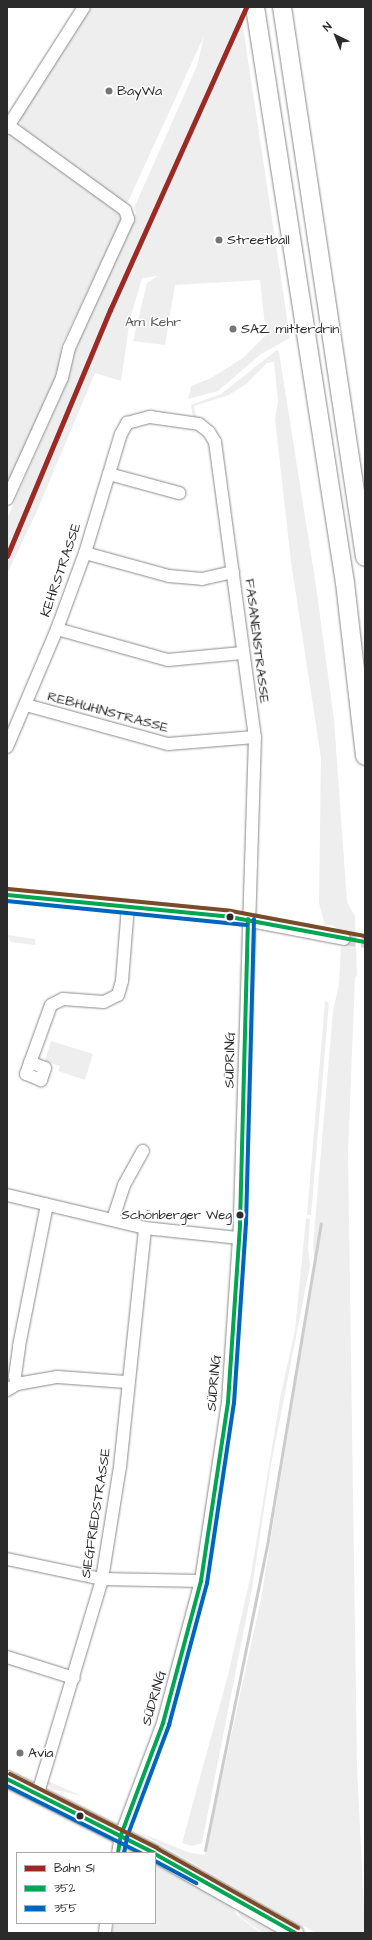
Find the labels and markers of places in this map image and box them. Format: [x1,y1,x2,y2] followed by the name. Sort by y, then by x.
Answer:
[117,83,162,99] place label: BayWa
[104,86,114,96] marker: BayWa
[227,232,290,248] place label: Streetball
[214,235,224,245] marker: Streetball
[241,321,339,337] place label: SAZ mitterdrin
[228,324,238,334] marker: SAZ mitterdrin
[225,912,235,922] unlabelled marker
[122,1207,232,1223] place label: Schönberger Weg
[235,1210,245,1220] marker: Schönberger Weg
[28,1745,53,1761] place label: Avia
[15,1748,25,1758] marker: Avia
[75,1811,85,1821] unlabelled marker

